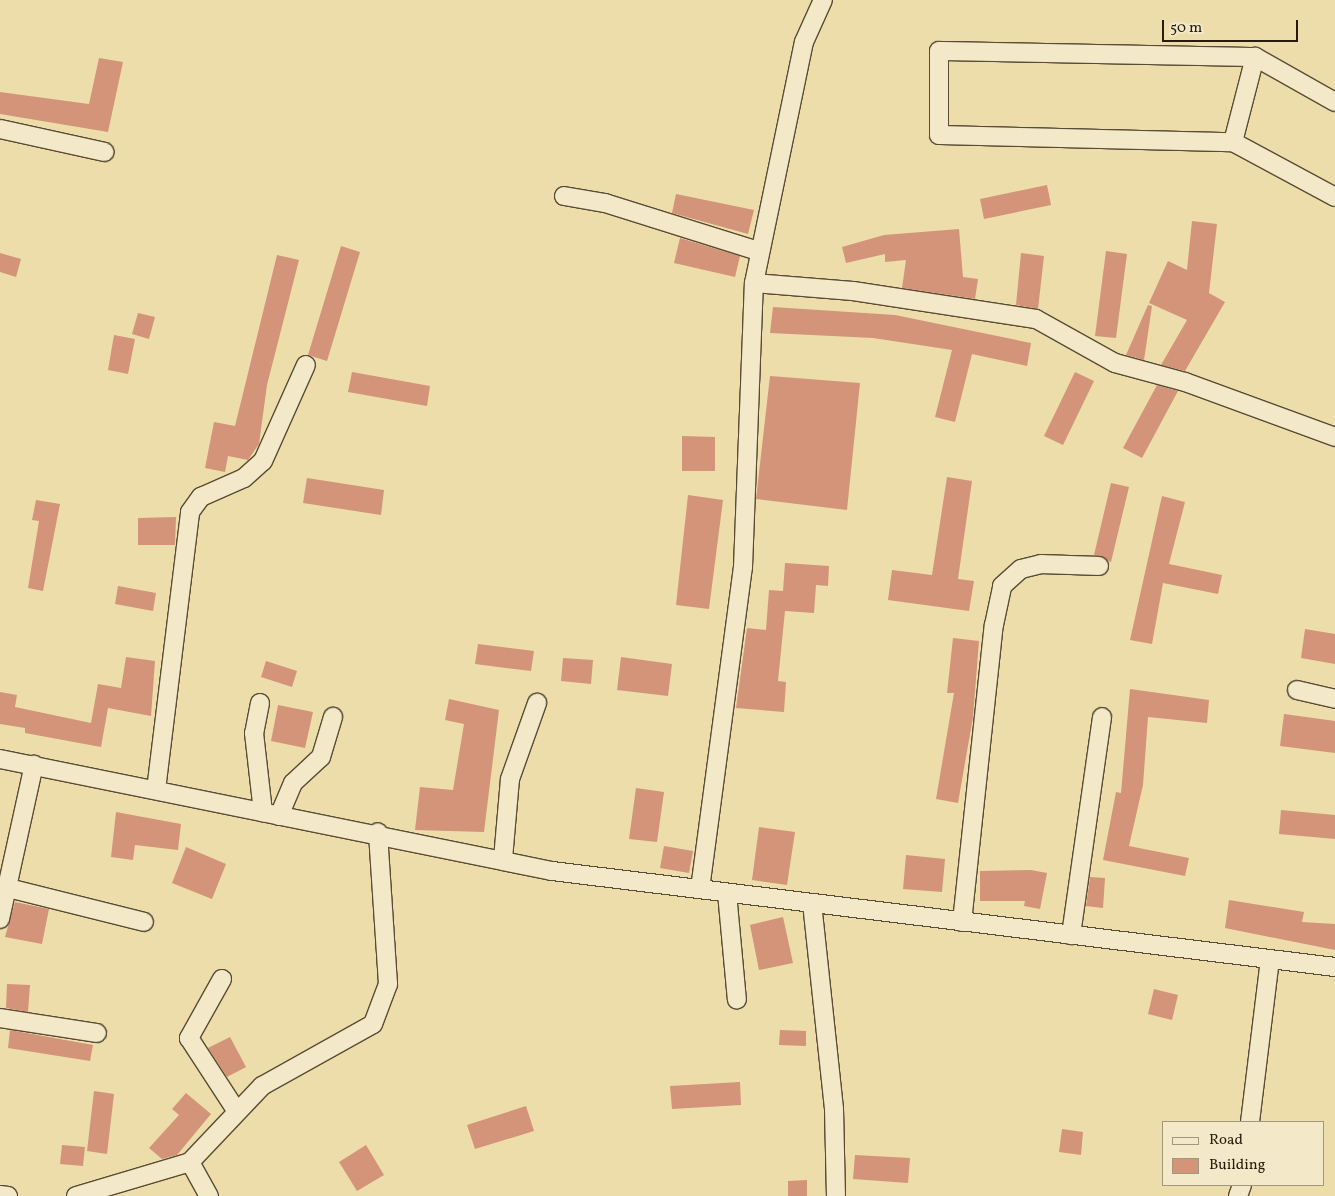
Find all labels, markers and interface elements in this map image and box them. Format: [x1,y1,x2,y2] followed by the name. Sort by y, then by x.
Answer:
[1165,10,1301,42] scale bar
[1170,18,1202,39] text: 50 m
[1162,1121,1325,1186] legend
[1209,1130,1243,1151] text: Road
[1209,1155,1265,1176] text: Building

